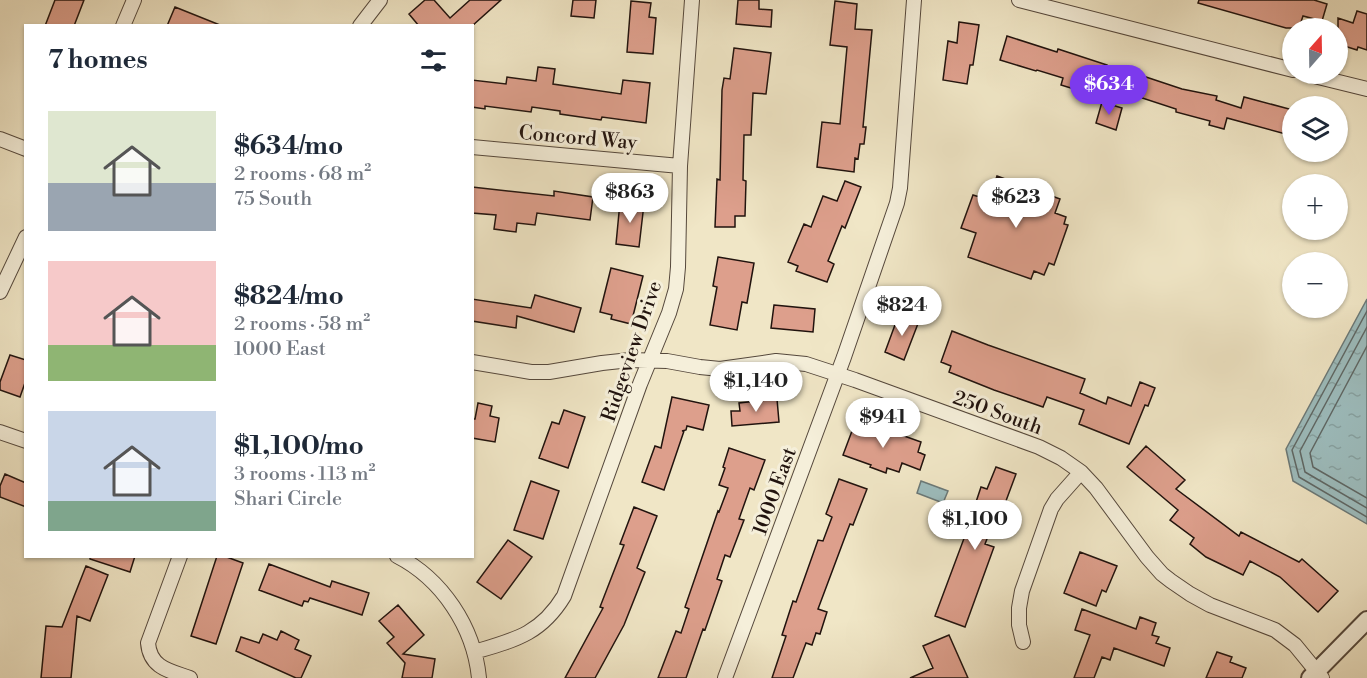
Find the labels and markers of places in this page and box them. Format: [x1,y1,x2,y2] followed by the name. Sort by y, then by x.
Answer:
[1073,65,1145,116] pin: $634
[594,173,666,224] pin: $863
[980,178,1052,229] pin: $623
[866,286,938,337] pin: $824
[707,362,805,413] pin: $1,140
[847,398,919,449] pin: $941
[926,500,1024,551] pin: $1,100

